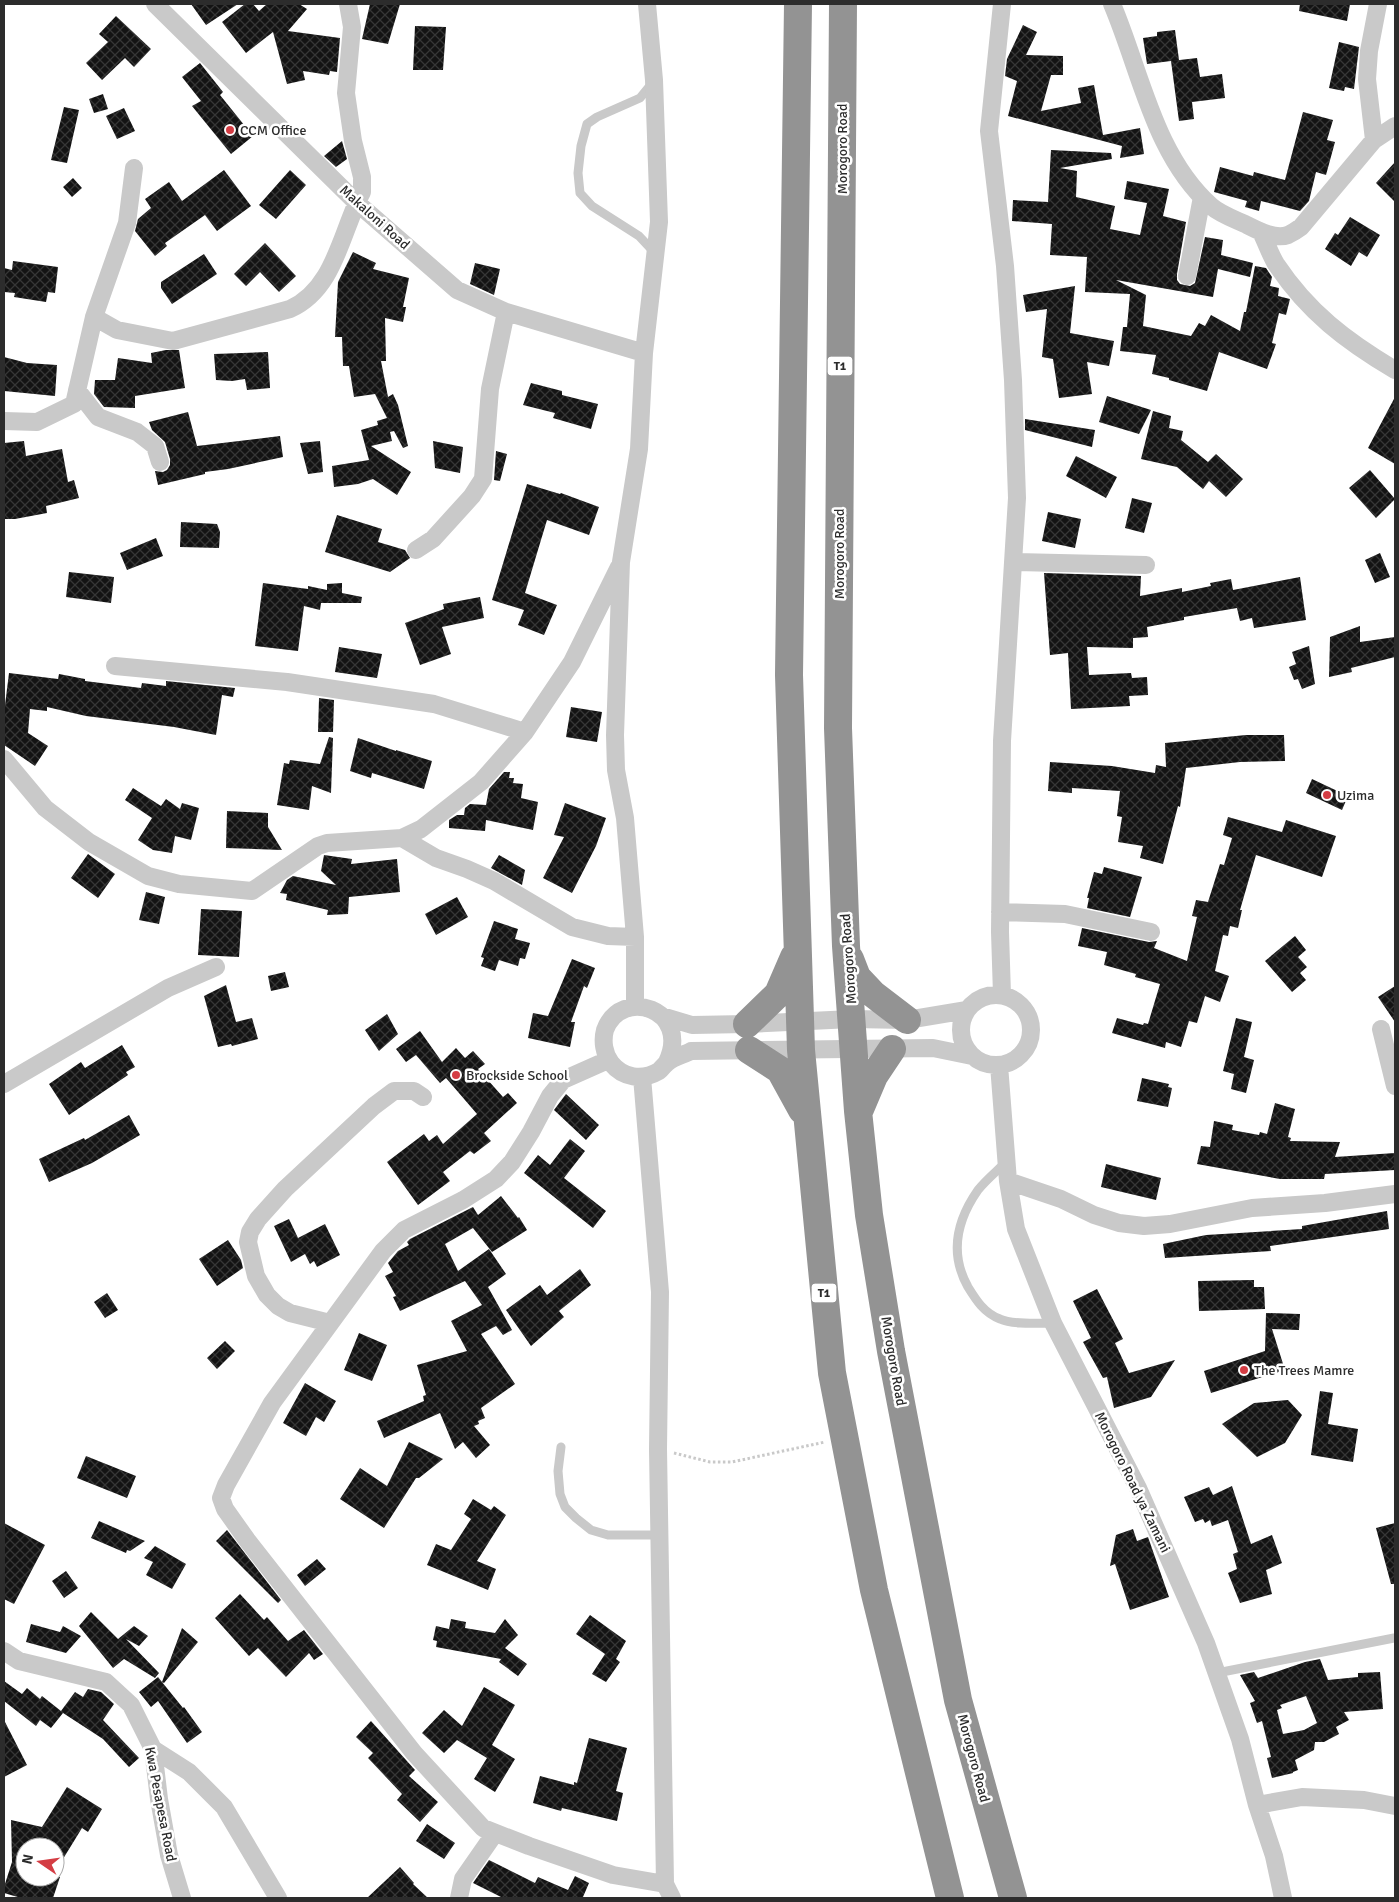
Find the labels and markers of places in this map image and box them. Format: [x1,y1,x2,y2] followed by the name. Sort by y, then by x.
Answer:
[240,122,306,139] place label: CCM Office
[224,124,236,136] marker: CCM Office
[1337,787,1374,804] place label: Uzima
[1321,789,1333,801] marker: Uzima
[466,1067,568,1084] place label: Brockside School
[450,1069,462,1081] marker: Brockside School
[1254,1362,1354,1379] place label: The Trees Mamre
[1238,1364,1250,1376] marker: The Trees Mamre

